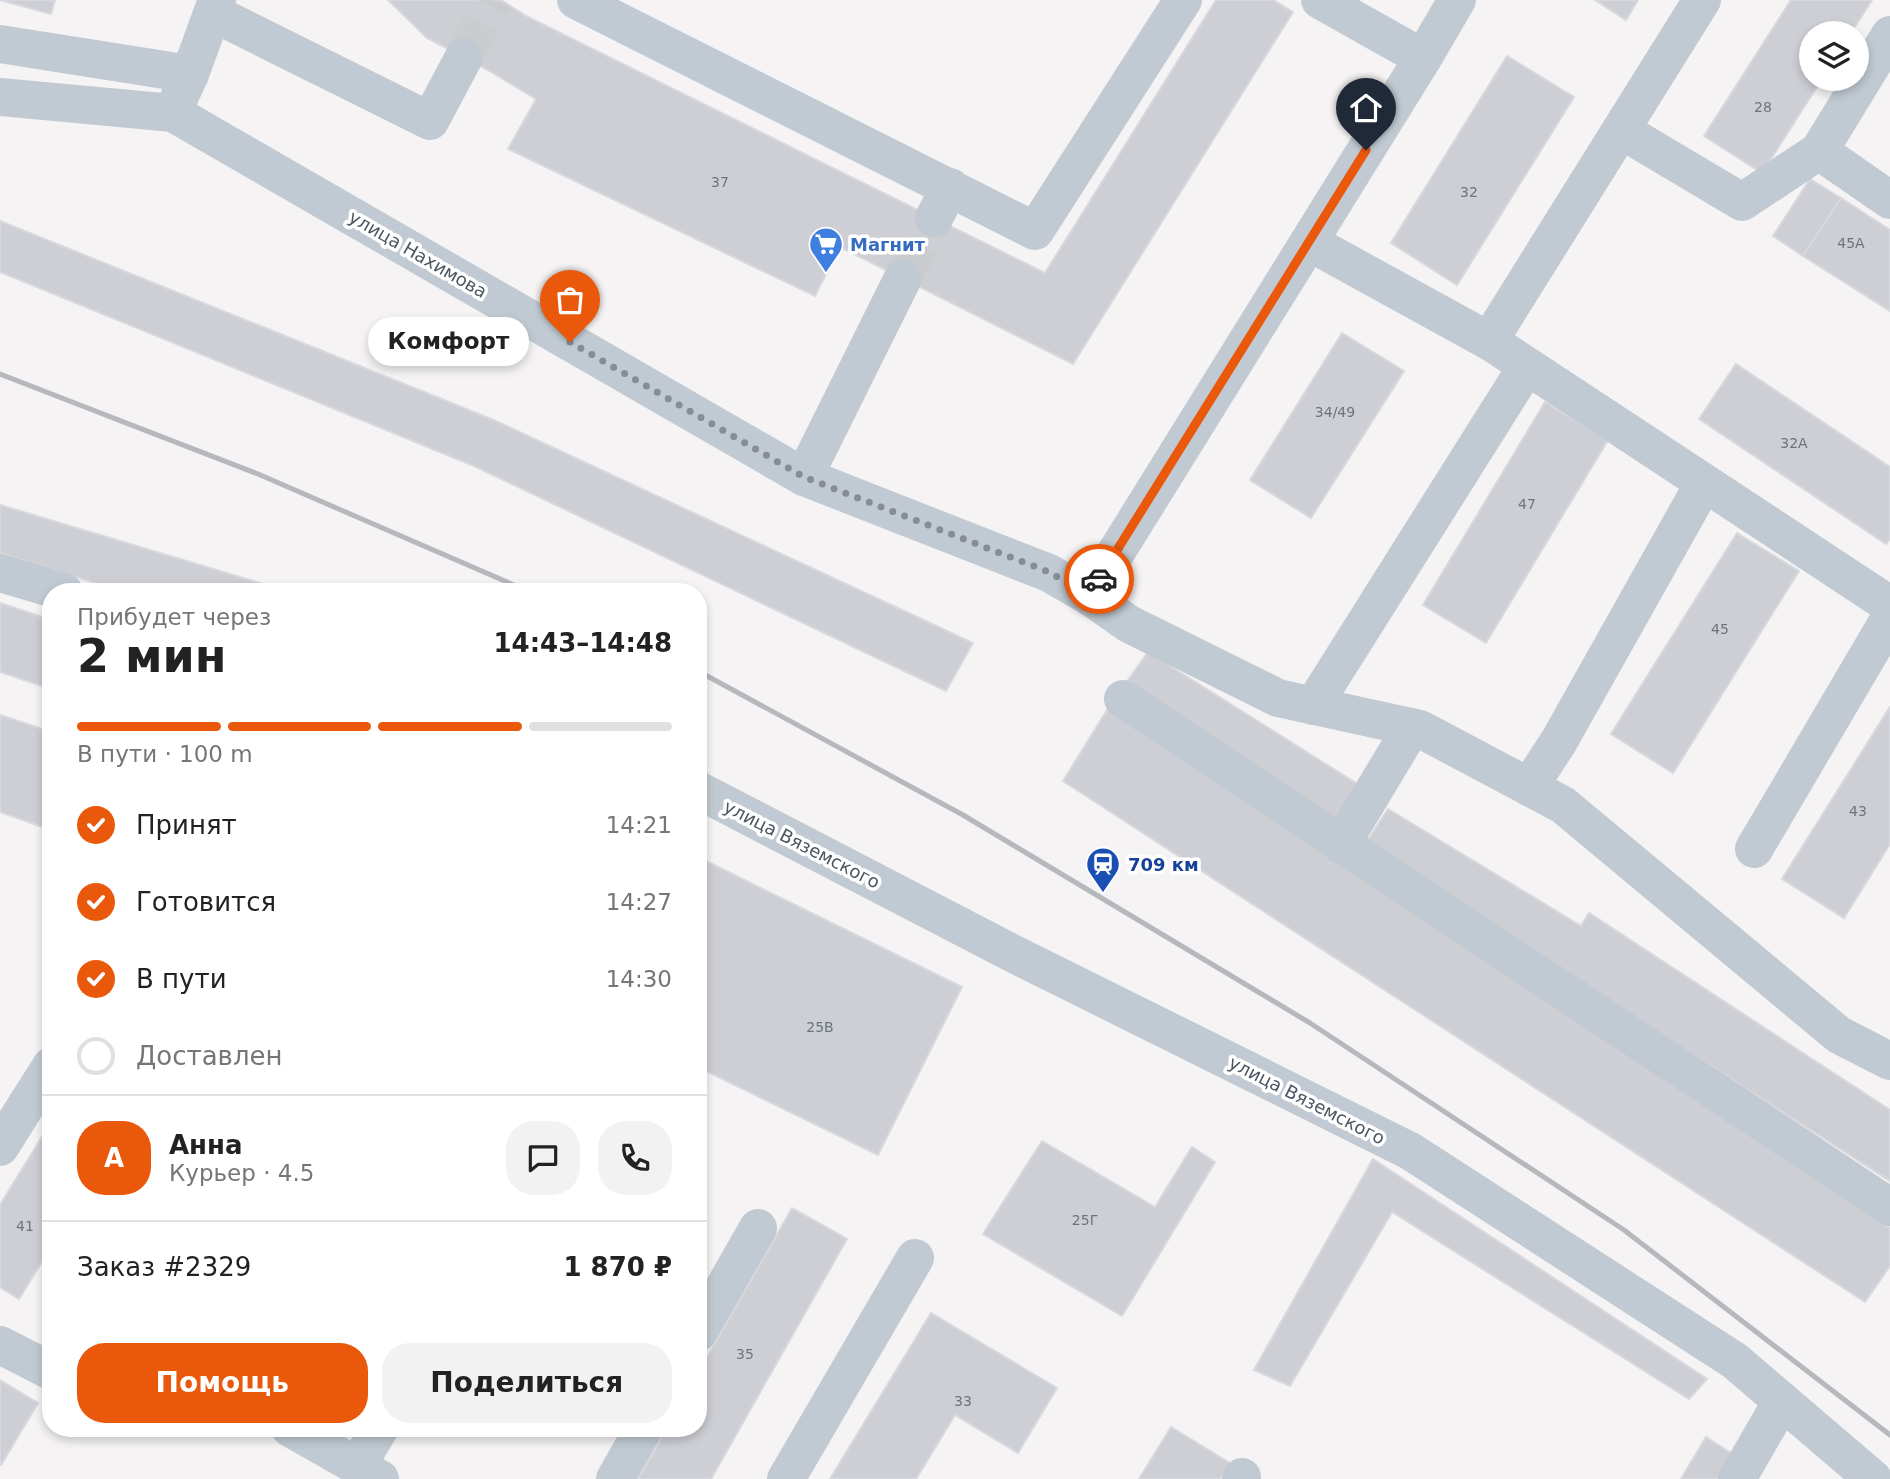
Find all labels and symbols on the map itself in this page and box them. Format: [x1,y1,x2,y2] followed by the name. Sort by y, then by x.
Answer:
[1336,78,1396,150] pin
[1754,99,1772,115] house number: 28
[711,174,729,190] house number: 37
[1460,184,1478,200] house number: 32
[345,206,491,302] street label: улица Нахимова
[807,225,845,274] supermarket icon: Магнит
[850,234,926,255] place label: Магнит
[1837,235,1865,251] house number: 45А
[540,270,600,342] pin
[367,318,528,366] callout: Комфорт
[1315,404,1355,420] house number: 34/49
[1780,435,1808,451] house number: 32А
[1518,496,1536,512] house number: 47
[1064,544,1134,614] courier
[1711,621,1729,637] house number: 45
[720,795,884,893] street label: улица Вяземского
[1849,803,1867,819] house number: 43
[1084,845,1122,894] station icon: 709 км
[1128,854,1199,875] place label: 709 км
[806,1019,834,1035] house number: 25В
[1225,1051,1389,1149] street label: улица Вяземского
[1072,1212,1098,1228] house number: 25Г
[16,1218,34,1234] house number: 41
[736,1346,754,1362] house number: 35
[954,1393,972,1409] house number: 33

